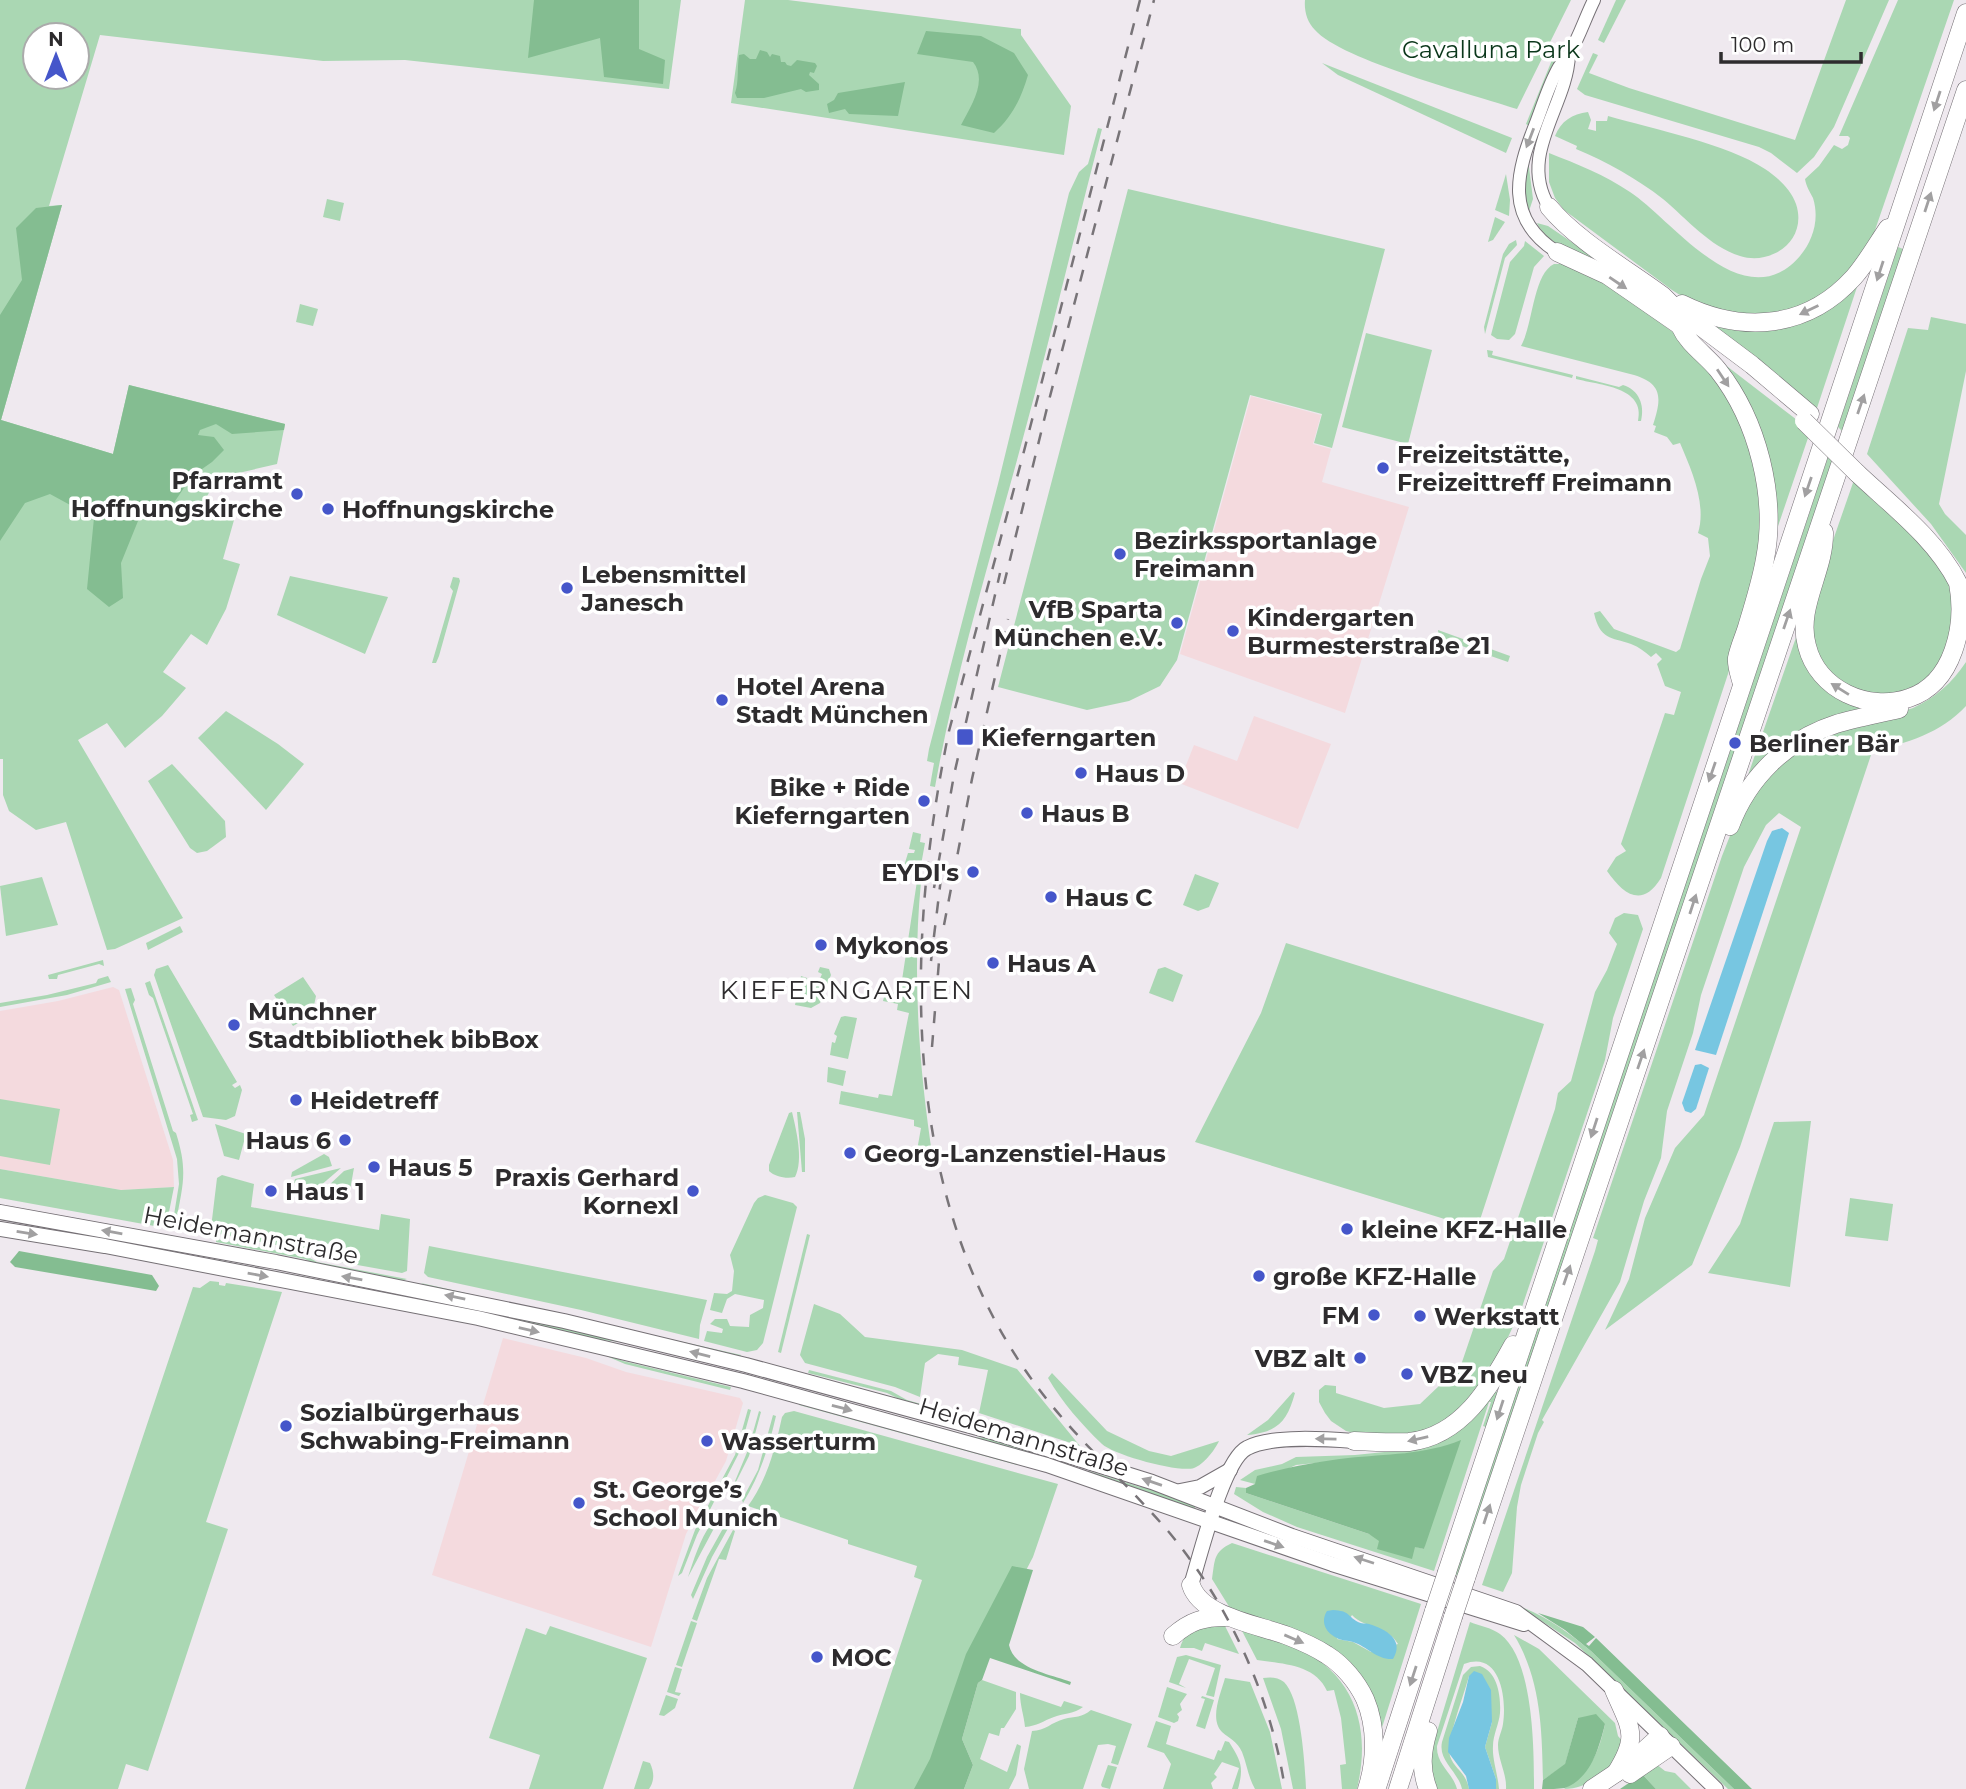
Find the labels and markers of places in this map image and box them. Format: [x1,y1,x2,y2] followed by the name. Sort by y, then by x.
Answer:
[1397,440,1672,497] place label: Freizeitstätte, Freizeittreff Freimann
[1375,460,1391,476] marker: Freizeitstätte, Freizeittreff Freimann
[71,466,284,523] place label: Pfarramt Hoffnungskirche
[289,486,305,502] marker: Pfarramt Hoffnungskirche
[342,495,554,524] place label: Hoffnungskirche
[320,501,336,517] marker: Hoffnungskirche
[1134,526,1377,583] place label: Bezirkssportanlage Freimann
[1112,546,1128,562] marker: Bezirkssportanlage Freimann
[580,560,747,617] place label: Lebensmittel Janesch
[559,580,575,596] marker: Lebensmittel Janesch
[994,595,1163,652] place label: VfB Sparta München e.V.
[1247,603,1490,660] place label: Kindergarten Burmesterstraße 21
[1169,615,1185,631] marker: VfB Sparta München e.V.
[1225,623,1241,639] marker: Kindergarten Burmesterstraße 21
[736,672,929,729] place label: Hotel Arena Stadt München
[714,692,730,708] marker: Hotel Arena Stadt München
[981,723,1156,752] place label: Kieferngarten
[955,727,975,747] marker: Kieferngarten
[1749,729,1900,758] place label: Berliner Bär
[1727,735,1743,751] marker: Berliner Bär
[1095,759,1185,788] place label: Haus D
[1073,765,1089,781] marker: Haus D
[735,773,910,830] place label: Bike + Ride Kieferngarten
[916,793,932,809] marker: Bike + Ride Kieferngarten
[1041,799,1130,828] place label: Haus B
[1019,805,1035,821] marker: Haus B
[881,858,959,887] place label: EYDI's
[965,864,981,880] marker: EYDI's
[1065,883,1153,912] place label: Haus C
[1043,889,1059,905] marker: Haus C
[835,931,949,960] place label: Mykonos
[813,937,829,953] marker: Mykonos
[1007,949,1096,978] place label: Haus A
[985,955,1001,971] marker: Haus A
[248,997,540,1054] place label: Münchner Stadtbibliothek bibBox
[226,1017,242,1033] marker: Münchner Stadtbibliothek bibBox
[310,1086,440,1115] place label: Heidetreff
[288,1092,304,1108] marker: Heidetreff
[245,1126,331,1155] place label: Haus 6
[337,1132,353,1148] marker: Haus 6
[864,1139,1166,1168] place label: Georg-Lanzenstiel-Haus
[842,1145,858,1161] marker: Georg-Lanzenstiel-Haus
[388,1153,473,1182] place label: Haus 5
[366,1159,382,1175] marker: Haus 5
[494,1163,679,1220] place label: Praxis Gerhard Kornexl
[285,1177,365,1206] place label: Haus 1
[263,1183,279,1199] marker: Haus 1
[685,1183,701,1199] marker: Praxis Gerhard Kornexl
[1361,1215,1567,1244] place label: kleine KFZ-Halle
[1339,1221,1355,1237] marker: kleine KFZ-Halle
[1273,1262,1476,1291] place label: große KFZ-Halle
[1251,1268,1267,1284] marker: große KFZ-Halle
[1322,1301,1360,1330] place label: FM
[1434,1302,1560,1331] place label: Werkstatt
[1366,1307,1382,1323] marker: FM
[1412,1308,1428,1324] marker: Werkstatt
[1254,1344,1347,1373] place label: VBZ alt
[1352,1350,1368,1366] marker: VBZ alt
[1420,1360,1528,1389] place label: VBZ neu
[1399,1366,1415,1382] marker: VBZ neu
[300,1398,570,1455] place label: Sozialbürgerhaus Schwabing-Freimann
[278,1418,294,1434] marker: Sozialbürgerhaus Schwabing-Freimann
[721,1427,876,1456] place label: Wasserturm
[699,1433,715,1449] marker: Wasserturm
[593,1475,778,1532] place label: St. George’s School Munich
[571,1495,587,1511] marker: St. George’s School Munich
[831,1643,892,1672] place label: MOC
[809,1649,825,1665] marker: MOC

